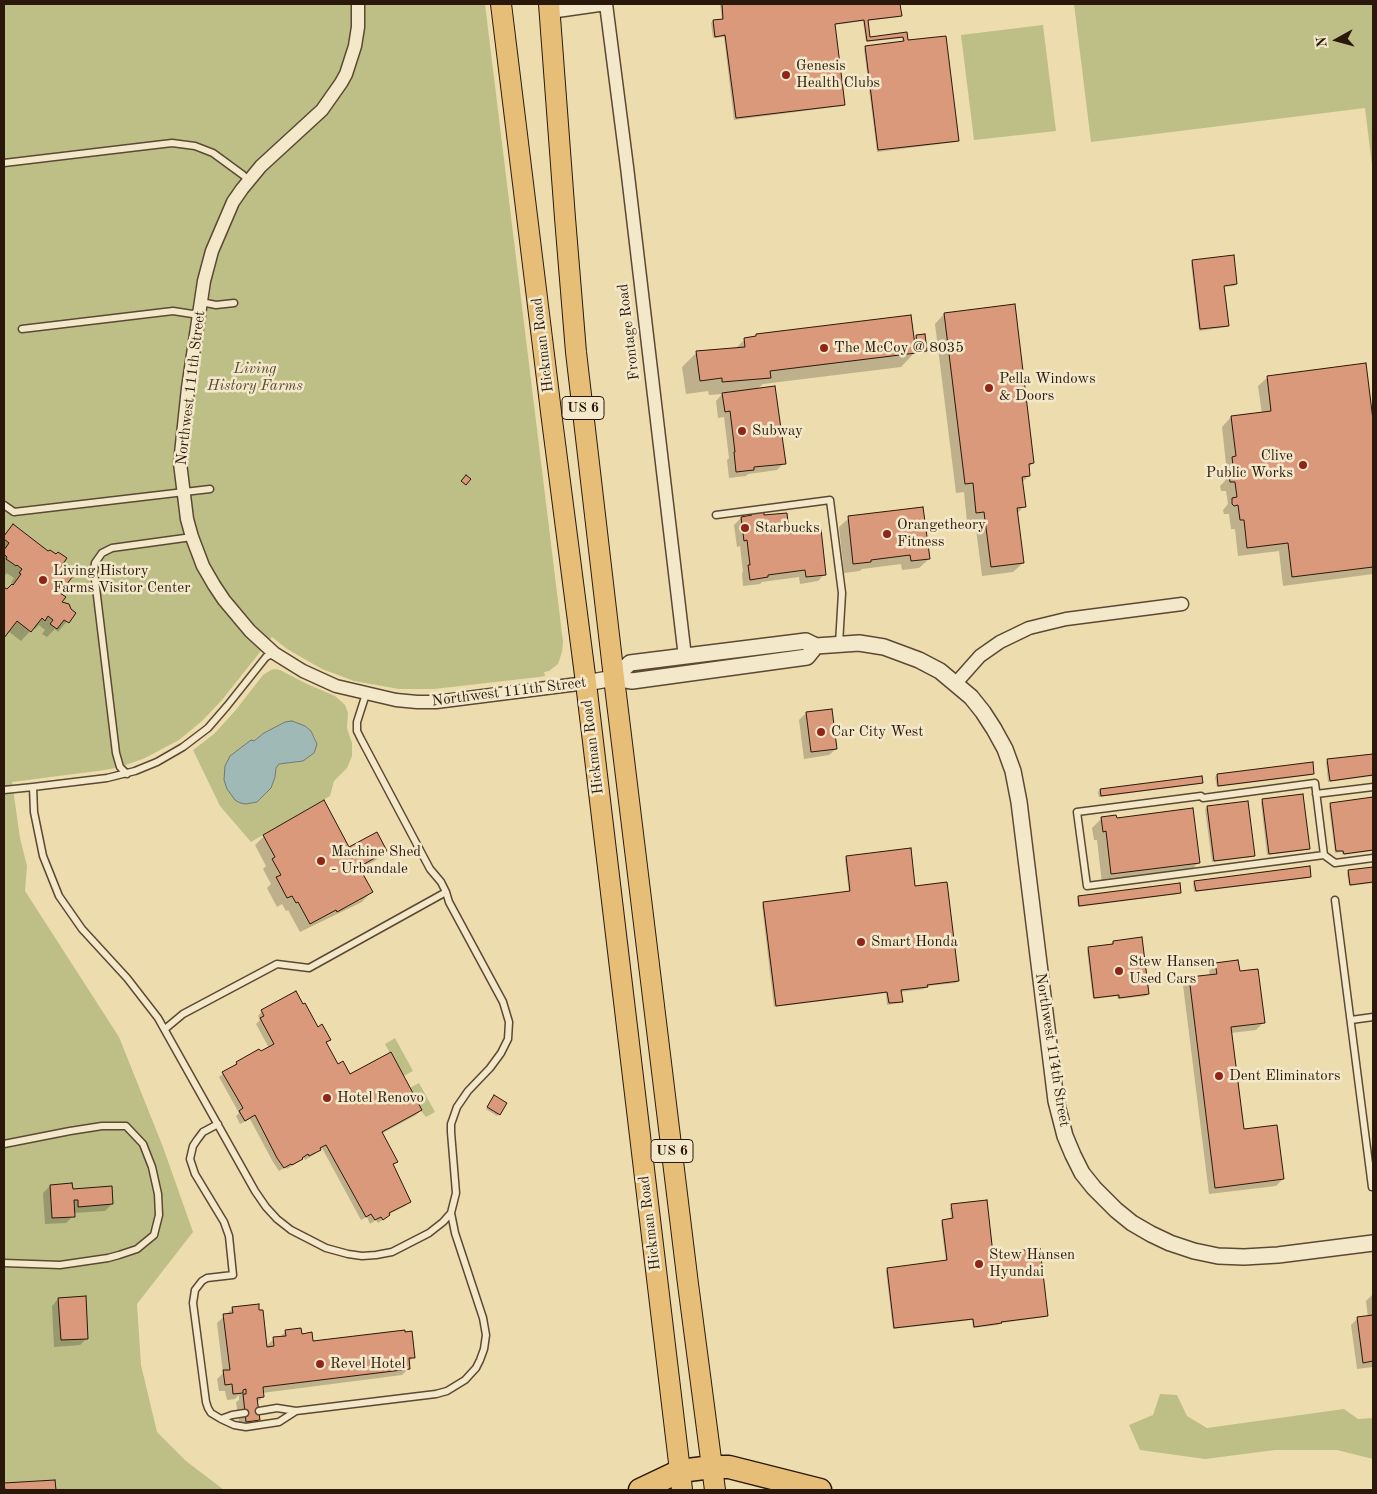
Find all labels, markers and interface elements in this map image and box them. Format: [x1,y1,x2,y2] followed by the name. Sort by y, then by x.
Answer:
[1312,15,1362,65] north arrow
[1315,36,1330,48] text: N
[796,57,880,92] place label: Genesis Health Clubs
[780,69,792,81] marker: Genesis Health Clubs
[614,283,644,381] street label: Frontage Road
[528,297,558,393] street label: Hickman Road
[173,310,209,466] street label: Northwest 111th Street
[834,339,964,357] place label: The McCoy @ 8035
[818,342,830,354] marker: The McCoy @ 8035
[207,360,303,395] park label: Living History Farms
[999,370,1096,405] place label: Pella Windows & Doors
[983,382,995,394] marker: Pella Windows & Doors
[562,396,604,419] road number: US 6
[752,422,803,440] place label: Subway
[736,425,748,437] marker: Subway
[1206,447,1293,482] place label: Clive Public Works
[1297,459,1309,471] marker: Clive Public Works
[897,516,986,551] place label: Orangetheory Fitness
[755,519,820,537] place label: Starbucks
[739,522,751,534] marker: Starbucks
[881,528,893,540] marker: Orangetheory Fitness
[53,562,190,597] place label: Living History Farms Visitor Center
[37,574,49,586] marker: Living History Farms Visitor Center
[431,674,587,710] street label: Northwest 111th Street
[578,699,608,795] street label: Hickman Road
[831,723,924,741] place label: Car City West
[815,726,827,738] marker: Car City West
[331,843,421,878] place label: Machine Shed - Urbandale
[315,855,327,867] marker: Machine Shed - Urbandale
[871,933,958,951] place label: Smart Honda
[855,936,867,948] marker: Smart Honda
[1129,953,1215,988] place label: Stew Hansen Used Cars
[1113,965,1125,977] marker: Stew Hansen Used Cars
[1031,972,1073,1128] street label: Northwest 114th Street
[1229,1067,1340,1085] place label: Dent Eliminators
[1213,1070,1225,1082] marker: Dent Eliminators
[337,1089,424,1107] place label: Hotel Renovo
[321,1092,333,1104] marker: Hotel Renovo
[651,1140,693,1162] road number: US 6
[635,1175,665,1271] street label: Hickman Road
[989,1246,1075,1281] place label: Stew Hansen Hyundai
[973,1258,985,1270] marker: Stew Hansen Hyundai
[330,1355,405,1373] place label: Revel Hotel
[314,1358,326,1370] marker: Revel Hotel

